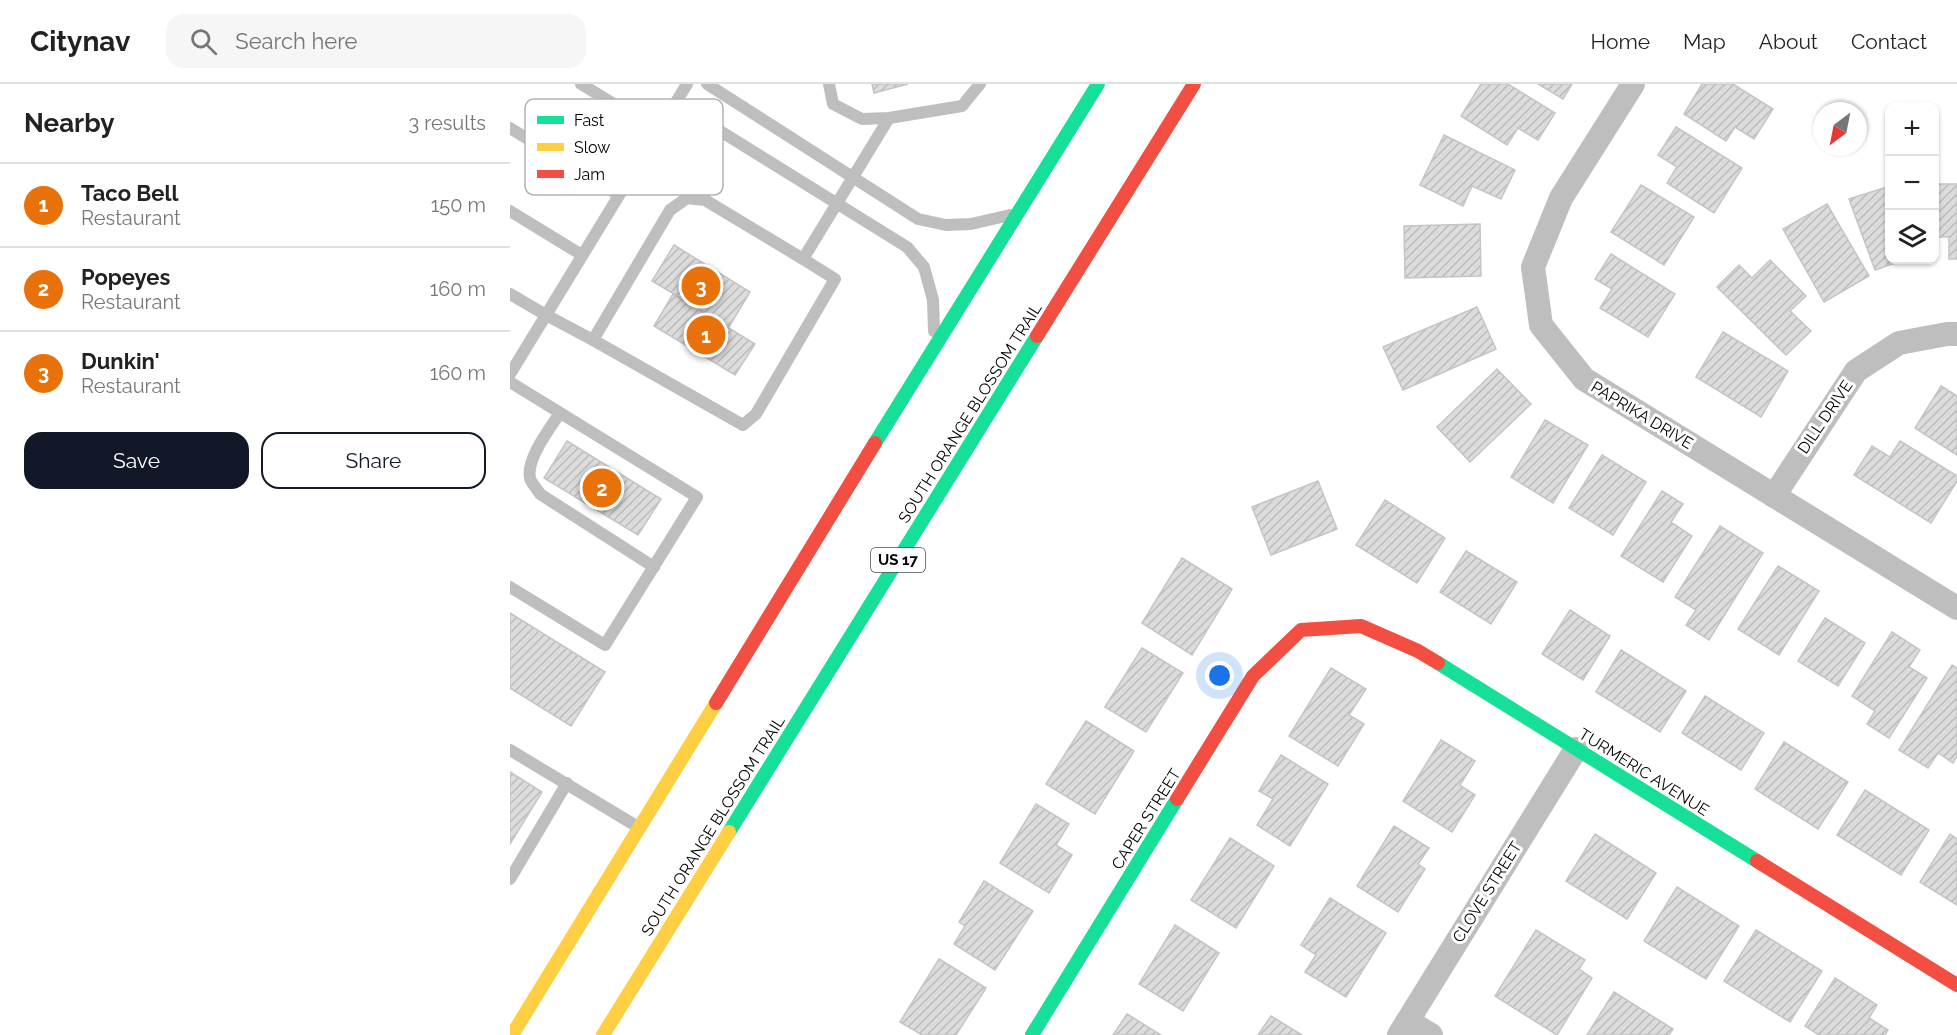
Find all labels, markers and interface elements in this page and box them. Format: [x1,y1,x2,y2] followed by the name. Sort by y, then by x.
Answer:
[166,14,586,68] search box
[30,25,130,58] text: Citynav
[187,25,220,58] icon: search
[235,28,357,54] text: Search here
[1591,29,1650,54] text: Home
[1683,29,1726,54] text: Map
[1759,29,1818,54] text: About
[1851,29,1927,54] text: Contact
[525,99,723,195] legend
[1813,102,1867,156] north arrow
[1885,102,1939,264] map controls
[1885,102,1939,156] button: +
[24,108,114,138] text: Nearby
[408,111,486,135] text: 3 results
[574,111,605,130] text: Fast
[574,138,610,157] text: Slow
[1885,156,1939,210] button: −
[574,165,605,184] text: Jam
[81,180,178,206] text: Taco Bell
[39,193,48,217] text: 1
[431,193,486,217] text: 150 m
[81,206,181,230] text: Restaurant
[1885,210,1939,264] button: layers
[81,264,170,290] text: Popeyes
[682,264,720,308] pin: 3
[38,277,49,301] text: 2
[430,277,486,301] text: 160 m
[81,290,181,314] text: Restaurant
[894,299,1046,526] street label: SOUTH ORANGE BLOSSOM TRAIL
[686,312,726,358] pin: 1
[81,348,160,374] text: Dunkin'
[38,361,49,385] text: 3
[430,361,486,385] text: 160 m
[81,374,181,398] text: Restaurant
[1588,377,1697,453] street label: PAPRIKA DRIVE
[1794,377,1857,457] street label: DILL DRIVE
[24,432,249,489] button: Save
[261,432,486,489] button: Share
[582,466,622,510] pin: 2
[871,548,925,572] road number: US 17
[1205,661,1234,690] your location
[637,712,789,939] street label: SOUTH ORANGE BLOSSOM TRAIL
[1575,724,1713,820] street label: TURMERIC AVENUE
[1107,765,1185,873] street label: CAPER STREET
[1448,838,1526,946] street label: CLOVE STREET

